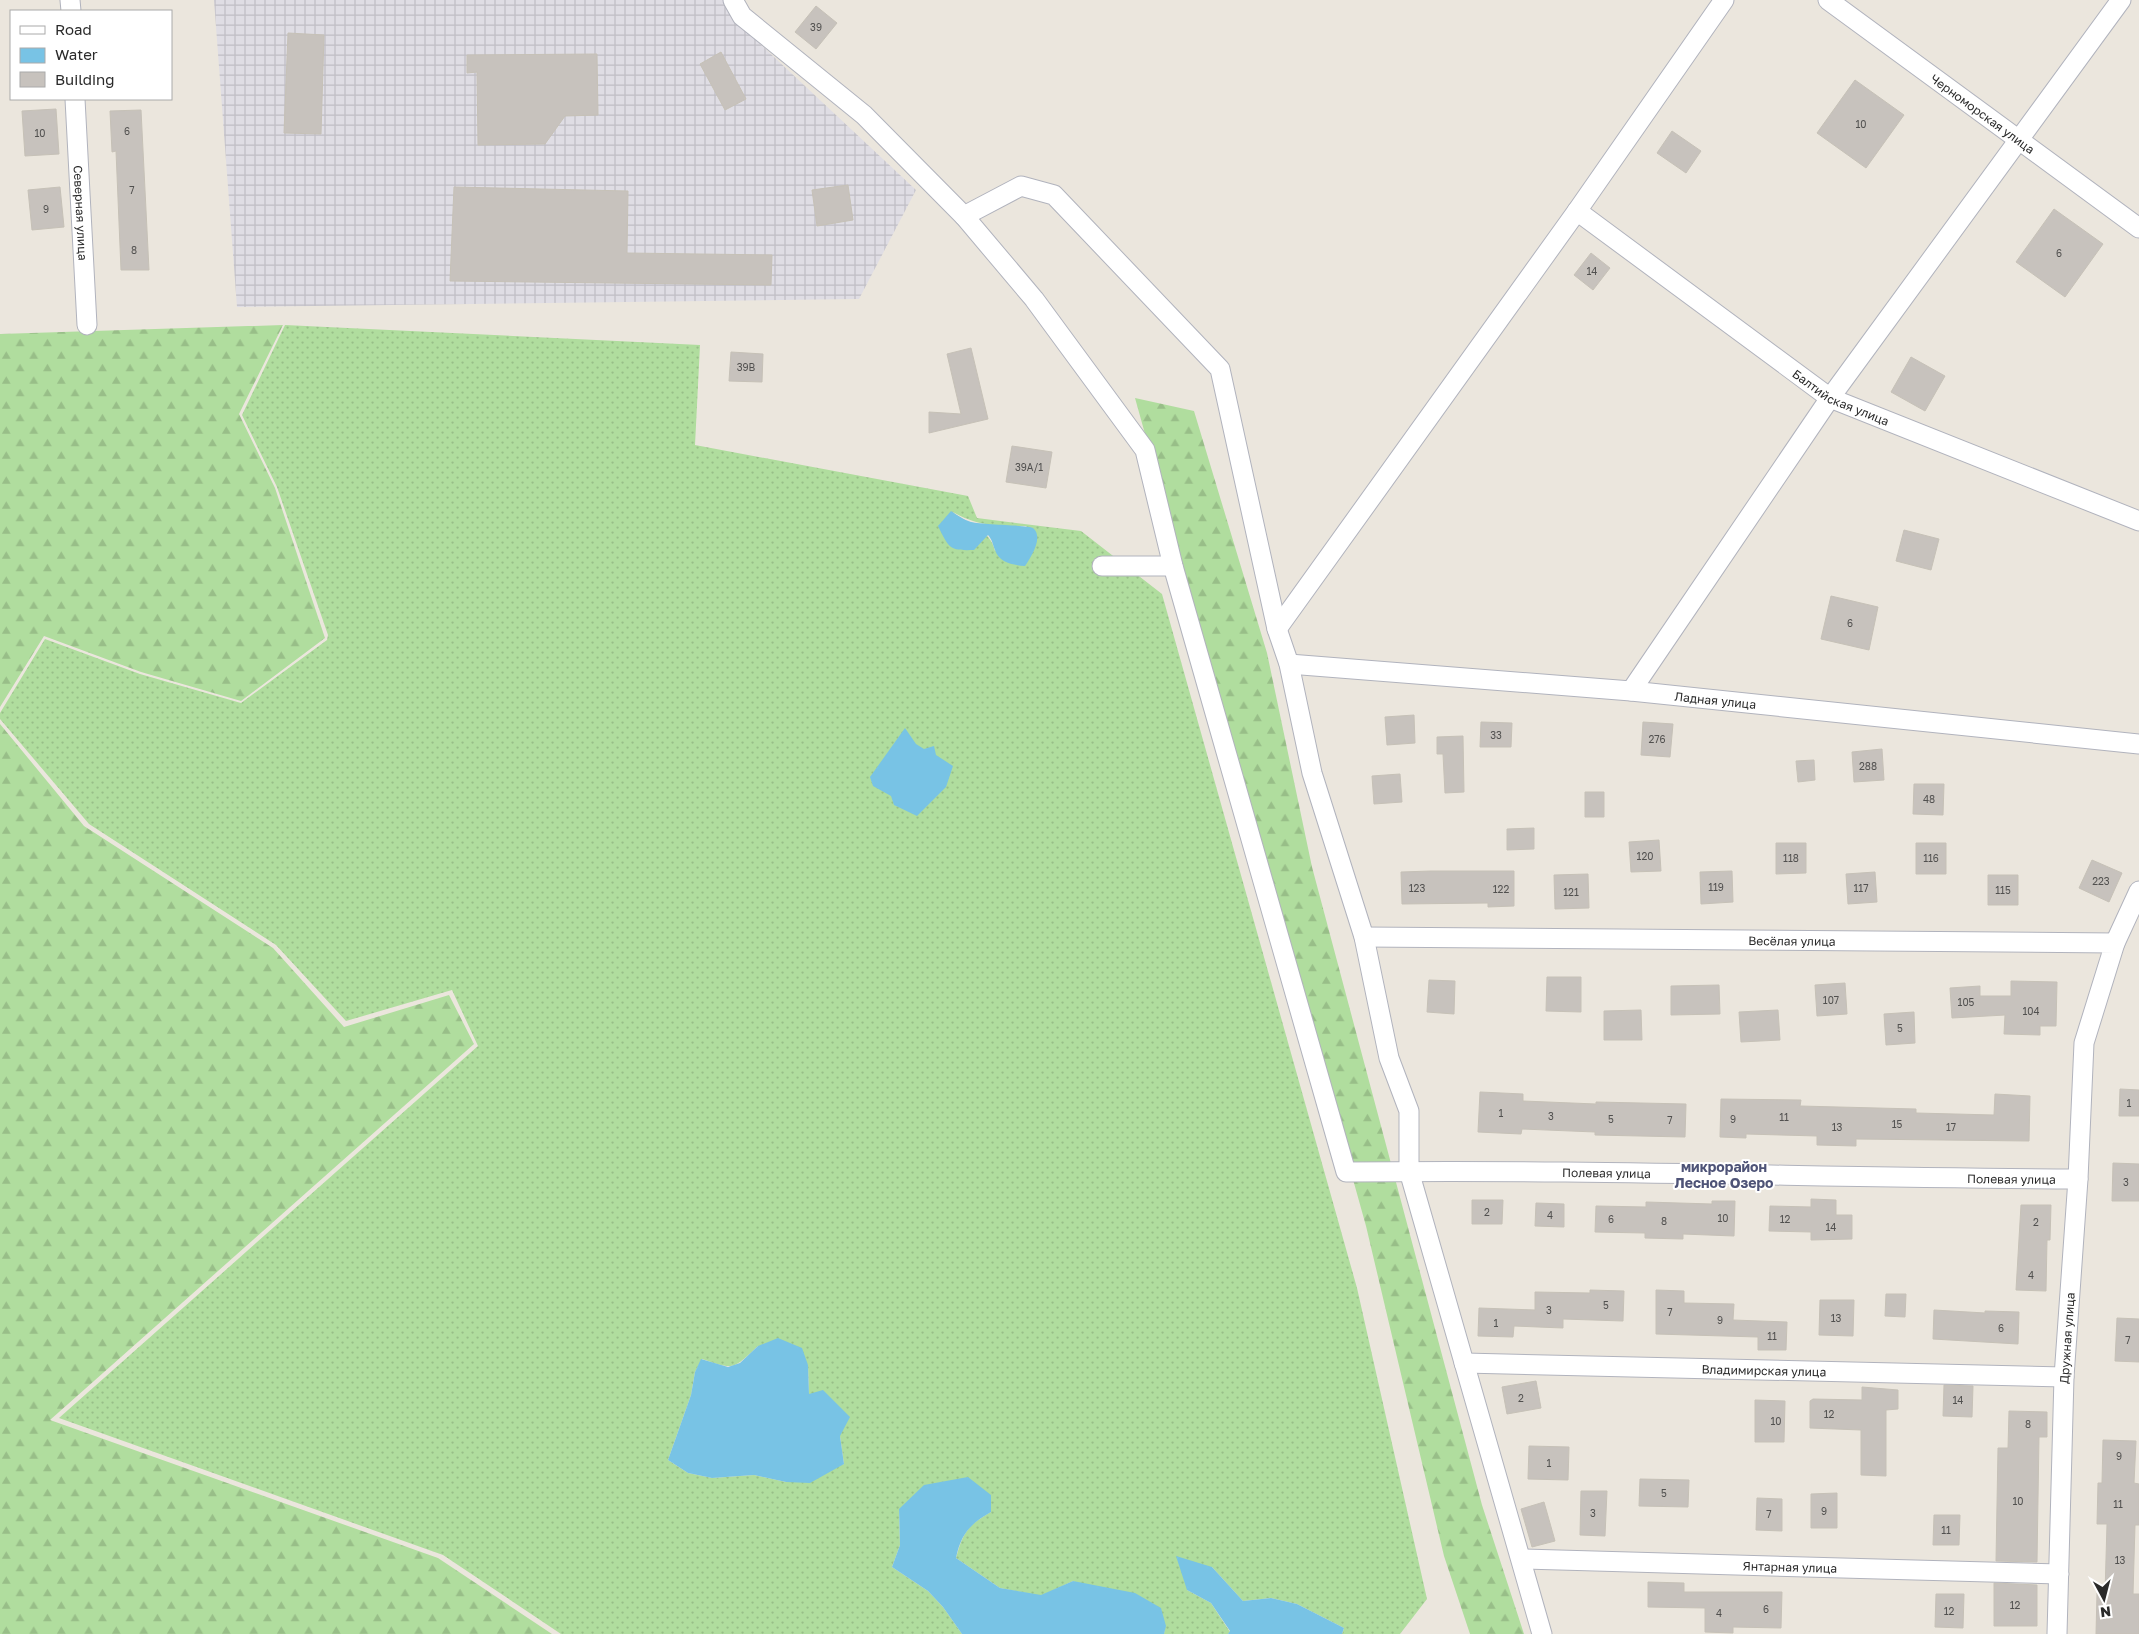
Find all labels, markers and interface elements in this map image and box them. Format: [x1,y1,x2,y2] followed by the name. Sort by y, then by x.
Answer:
[10,10,172,100] legend
[55,20,92,38] text: Road
[810,21,822,33] house number: 39
[55,45,98,63] text: Water
[55,70,115,88] text: Building
[1928,70,2038,157] street label: Черноморская улица
[1855,118,1867,130] house number: 10
[124,125,130,137] house number: 6
[34,127,46,139] house number: 10
[71,165,91,261] street label: Северная улица
[129,184,135,196] house number: 7
[43,203,49,215] house number: 9
[131,244,137,256] house number: 8
[2056,247,2062,259] house number: 6
[1587,265,1597,277] house number: 14
[737,361,756,373] house number: 39В
[1790,366,1891,428] street label: Балтийская улица
[1015,461,1043,473] house number: 39А/1
[1847,617,1853,629] house number: 6
[1674,688,1757,712] street label: Ладная улица
[1490,729,1502,741] house number: 33
[1648,733,1666,745] house number: 276
[1859,760,1877,772] house number: 288
[1923,793,1935,805] house number: 48
[1637,850,1653,862] house number: 120
[1783,852,1799,864] house number: 118
[1923,852,1939,864] house number: 116
[2092,875,2110,887] house number: 223
[1708,881,1724,893] house number: 119
[1409,882,1425,894] house number: 123
[1854,882,1869,894] house number: 117
[1493,883,1509,895] house number: 122
[1995,884,2011,896] house number: 115
[1563,886,1579,898] house number: 121
[1748,933,1836,948] street label: Весёлая улица
[1823,994,1839,1006] house number: 107
[1958,996,1975,1008] house number: 105
[2022,1005,2040,1017] house number: 104
[1897,1022,1903,1034] house number: 5
[2127,1097,2132,1109] house number: 1
[1499,1107,1504,1119] house number: 1
[1548,1110,1554,1122] house number: 3
[1779,1111,1789,1123] house number: 11
[1608,1113,1614,1125] house number: 5
[1730,1113,1736,1125] house number: 9
[1667,1114,1673,1126] house number: 7
[1892,1118,1903,1130] house number: 15
[1832,1121,1842,1133] house number: 13
[1946,1121,1956,1133] house number: 17
[1674,1158,1774,1191] district label: микрорайон Лесное Озеро
[1562,1164,1651,1181] street label: Полевая улица
[1967,1171,2056,1186] street label: Полевая улица
[2123,1176,2129,1188] house number: 3
[1484,1206,1490,1218] house number: 2
[1547,1209,1553,1221] house number: 4
[1717,1212,1729,1224] house number: 10
[1608,1213,1614,1225] house number: 6
[1780,1213,1791,1225] house number: 12
[1661,1215,1667,1227] house number: 8
[2033,1216,2039,1228] house number: 2
[1826,1221,1836,1233] house number: 14
[2028,1269,2034,1281] house number: 4
[2056,1292,2078,1384] street label: Дружная улица
[1603,1299,1609,1311] house number: 5
[1546,1304,1552,1316] house number: 3
[1667,1306,1673,1318] house number: 7
[1831,1312,1841,1324] house number: 13
[1717,1314,1723,1326] house number: 9
[1494,1317,1499,1329] house number: 1
[1998,1322,2004,1334] house number: 6
[1767,1330,1777,1342] house number: 11
[2125,1334,2131,1346] house number: 7
[1701,1361,1826,1379] street label: Владимирская улица
[1518,1392,1524,1404] house number: 2
[1953,1394,1963,1406] house number: 14
[1824,1408,1835,1420] house number: 12
[1770,1415,1782,1427] house number: 10
[2025,1418,2031,1430] house number: 8
[2116,1450,2122,1462] house number: 9
[1547,1457,1552,1469] house number: 1
[1661,1487,1667,1499] house number: 5
[2012,1495,2024,1507] house number: 10
[2113,1498,2123,1510] house number: 11
[1821,1505,1827,1517] house number: 9
[1590,1507,1596,1519] house number: 3
[1766,1508,1772,1520] house number: 7
[1941,1524,1951,1536] house number: 11
[2115,1554,2125,1566] house number: 13
[1742,1558,1837,1575] street label: Янтарная улица
[2079,1574,2129,1624] north arrow
[2010,1599,2021,1611] house number: 12
[1763,1603,1769,1615] house number: 6
[2099,1603,2112,1621] text: N
[1944,1605,1955,1617] house number: 12
[1716,1607,1722,1619] house number: 4

